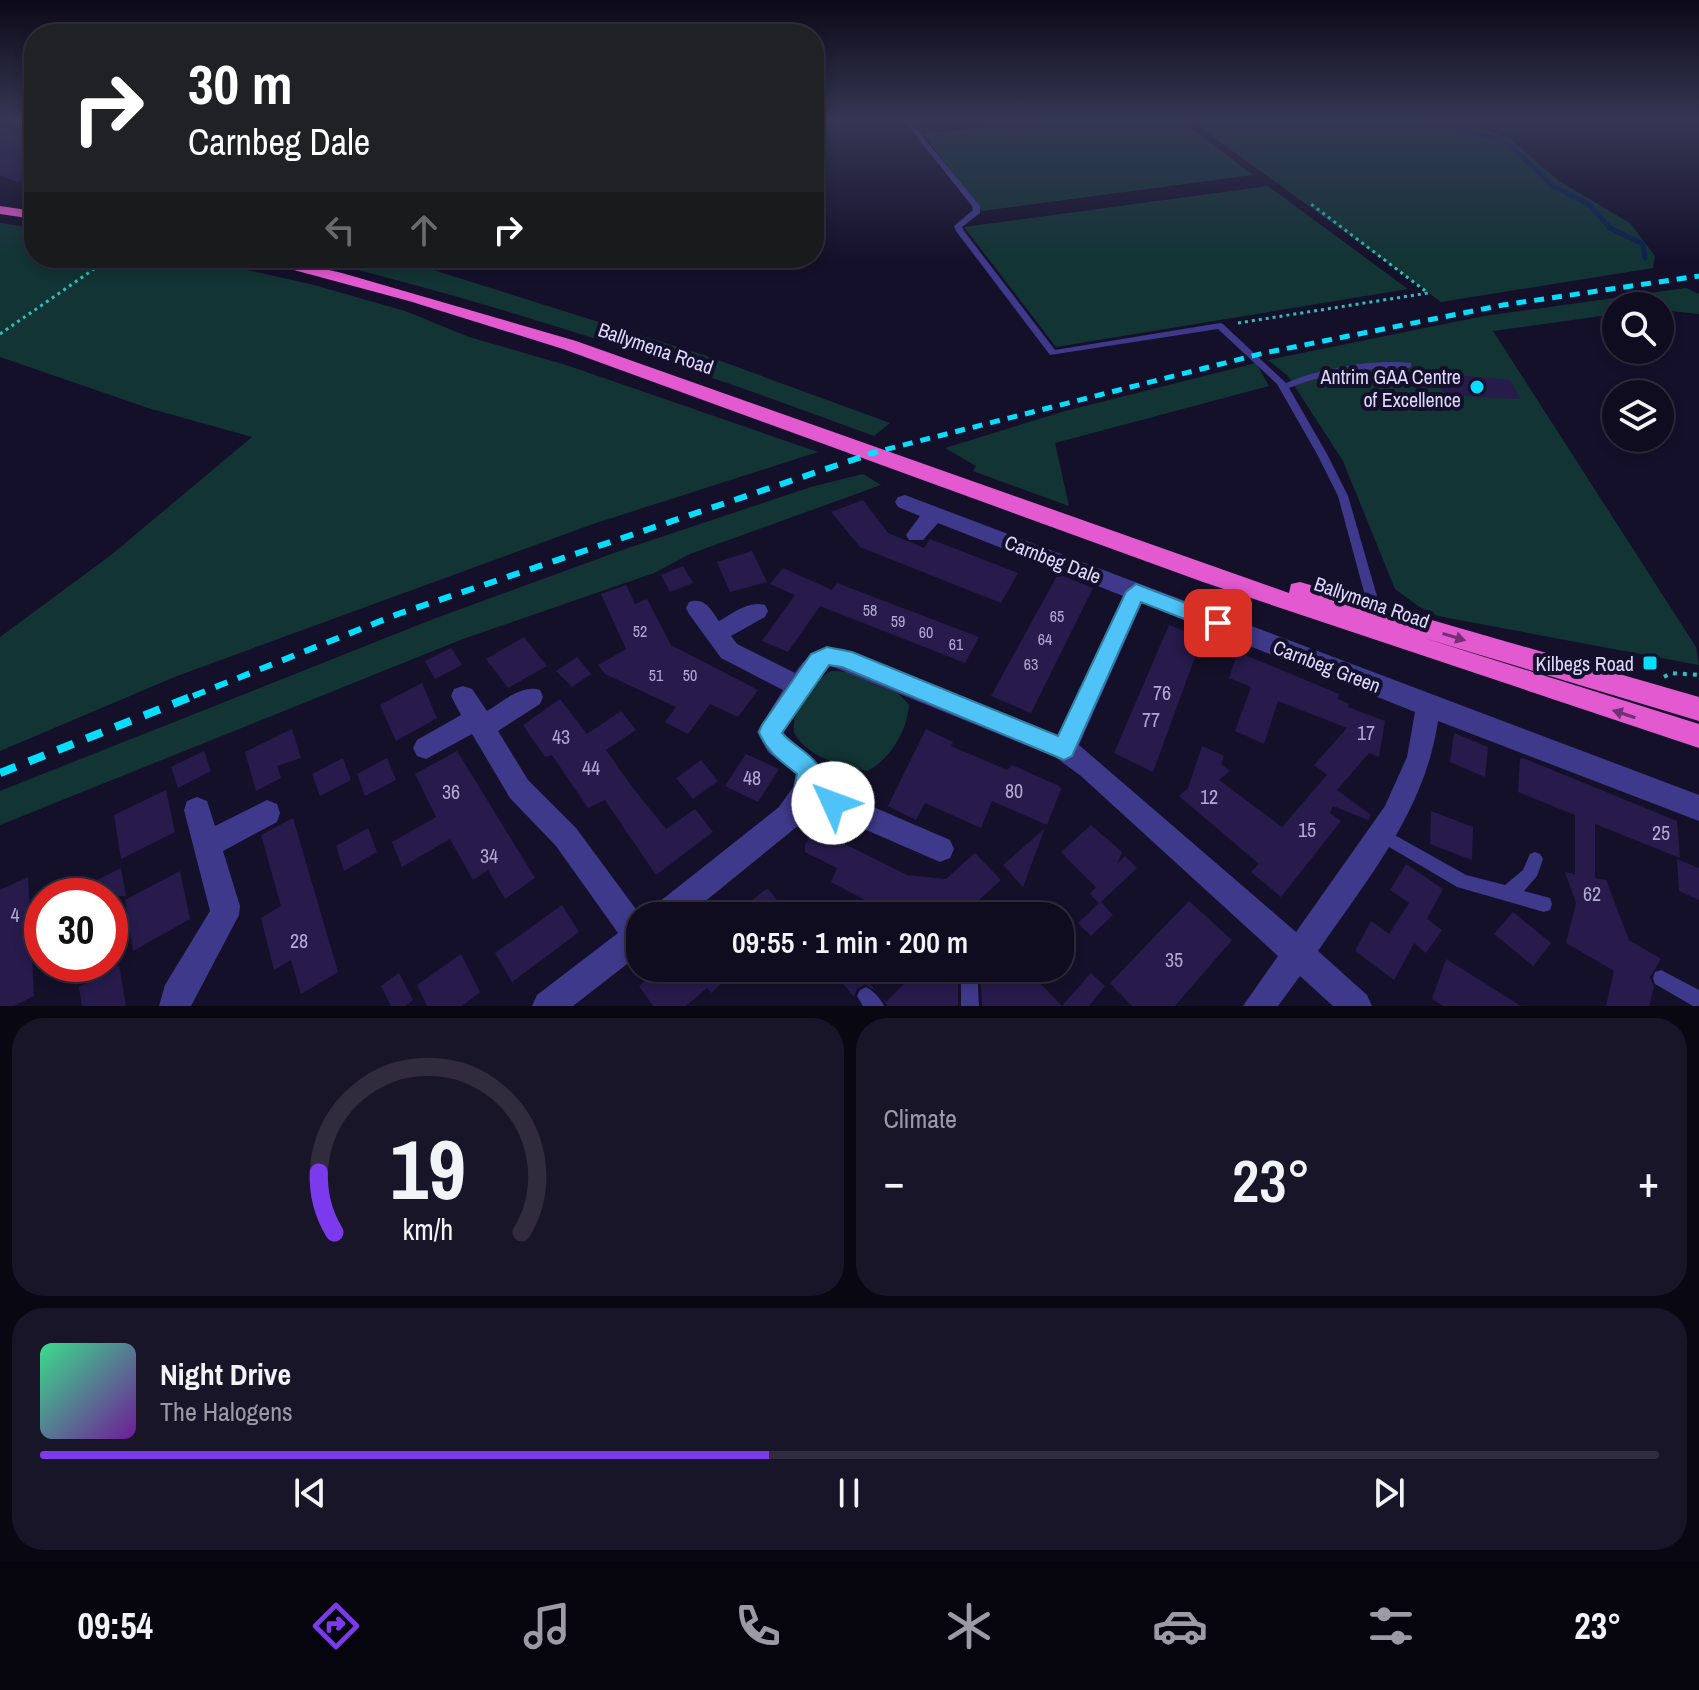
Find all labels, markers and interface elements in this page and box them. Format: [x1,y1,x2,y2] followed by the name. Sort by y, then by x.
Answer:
[188,46,293,121] text: 30 m
[56,56,160,160] icon: right
[188,118,370,166] text: Carnbeg Dale
[318,208,362,252] icon: left
[402,208,446,252] icon: ahead
[486,208,530,252] icon: right
[1602,292,1674,452] map controls
[1602,292,1674,364] button: search
[595,316,717,380] street label: Ballymena Road
[1320,363,1461,413] place label: Antrim GAA Centre of Excellence
[1468,378,1486,396] marker: Antrim GAA Centre of Excellence
[1602,380,1674,452] button: layers
[1001,528,1105,590] street label: Carnbeg Dale
[1311,570,1433,634] street label: Ballymena Road
[1184,589,1252,657] pin
[863,599,877,621] house number: 58
[1196,601,1240,645] icon: arrive
[1050,605,1064,627] house number: 65
[891,610,905,632] house number: 59
[633,620,647,642] house number: 52
[919,621,933,643] house number: 60
[1038,628,1052,650] house number: 64
[1443,631,1467,644] one-way arrow
[949,633,964,655] house number: 61
[1269,633,1385,699] street label: Carnbeg Green
[1536,650,1634,677] place label: Kilbegs Road
[1024,653,1038,675] house number: 63
[1641,654,1659,672] marker: Kilbegs Road
[649,664,664,686] house number: 51
[683,664,697,686] house number: 50
[1153,679,1171,706] house number: 76
[1142,706,1160,733] house number: 77
[1612,707,1636,720] one-way arrow
[1357,719,1375,746] house number: 17
[552,723,570,750] house number: 43
[582,754,600,781] house number: 44
[791,761,875,845] position arrow
[743,764,761,791] house number: 48
[1005,777,1023,804] house number: 80
[442,778,460,805] house number: 36
[1200,783,1218,810] house number: 12
[1298,816,1316,843] house number: 15
[1652,819,1670,846] house number: 25
[480,842,498,869] house number: 34
[24,878,128,982] speed limit sign: 30
[1583,880,1601,907] house number: 62
[10,901,20,928] house number: 4
[732,922,968,962] text: 09:55 · 1 min · 200 m
[290,927,308,954] house number: 28
[1165,946,1183,973] house number: 35
[884,1101,957,1136] text: Climate
[390,1113,466,1225] text: 19
[1232,1140,1311,1221] text: 23°
[884,1151,905,1211] text: −
[1638,1151,1659,1211] text: +
[402,1210,453,1249] text: km/h
[160,1354,291,1394] text: Night Drive
[160,1394,293,1429] text: The Halogens
[288,1471,332,1515] icon: previous
[827,1471,871,1515] icon: pause
[1367,1471,1411,1515] icon: next
[308,1598,364,1654] icon: directions
[519,1598,575,1654] icon: music
[730,1598,786,1654] icon: phone
[941,1598,997,1654] icon: climate
[1152,1598,1208,1654] icon: car
[1363,1598,1419,1654] icon: filters
[78,1602,153,1650] text: 09:54
[1574,1602,1621,1650] text: 23°

